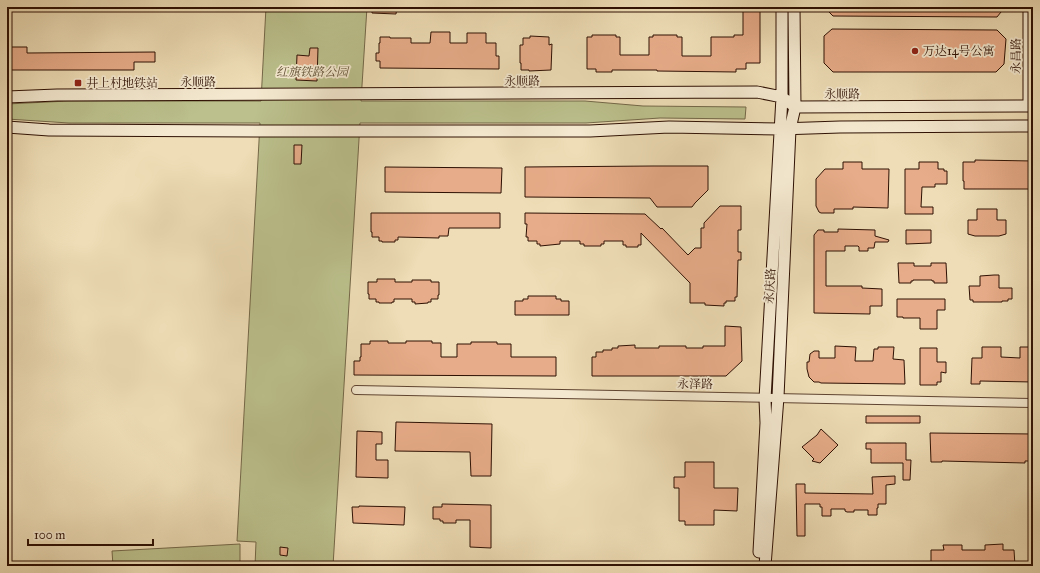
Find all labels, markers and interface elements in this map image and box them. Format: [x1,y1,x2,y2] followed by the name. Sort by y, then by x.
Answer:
[1009,38,1023,74] street label: 永昌路
[923,44,994,58] place label: 万达14号公寓
[910,46,920,56] marker: 万达14号公寓
[276,65,350,79] park label: 红旗铁路公园
[504,74,540,88] street label: 永顺路
[180,75,216,89] street label: 永顺路
[86,76,158,90] place label: 井上村地铁站
[73,78,83,88] marker: 井上村地铁站
[824,87,860,101] street label: 永顺路
[762,268,778,304] street label: 永庆路
[677,377,713,391] street label: 永泽路
[28,521,153,547] scale bar
[34,528,65,542] text: 100 m

